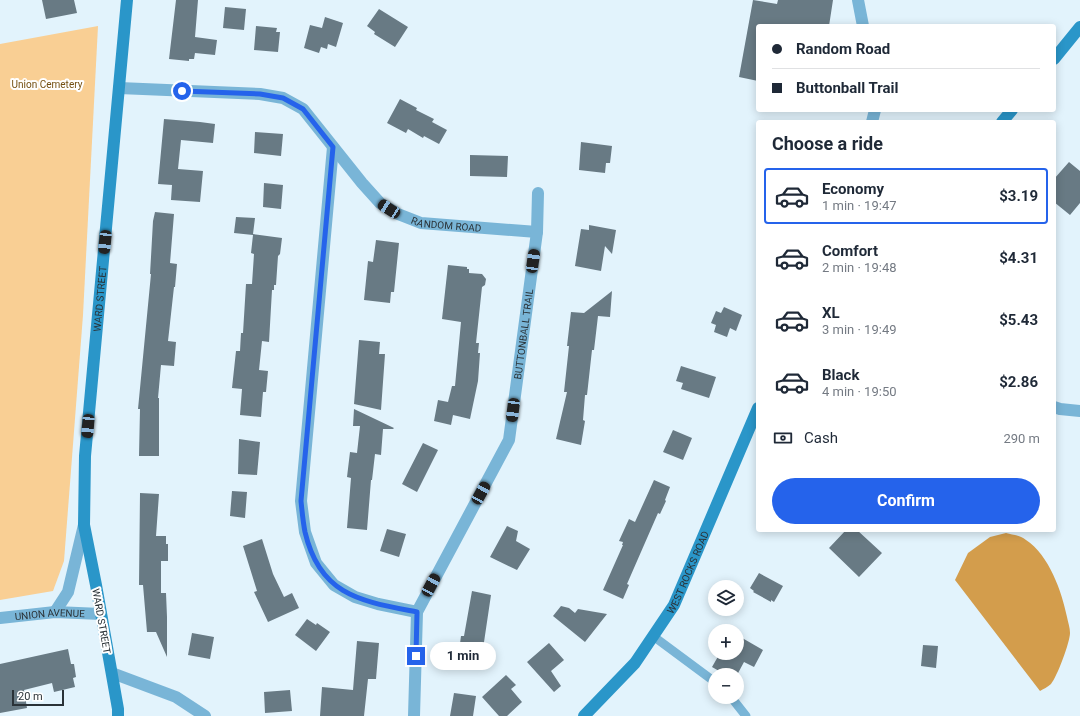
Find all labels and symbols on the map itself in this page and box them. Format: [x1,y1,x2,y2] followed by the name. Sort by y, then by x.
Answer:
[12,79,83,90] park label: Union Cemetery
[173,82,191,100] route start
[376,197,402,221] car
[410,215,482,234] street label: RANDOM ROAD
[98,229,112,255] car
[525,248,541,274] car
[91,265,108,332] street label: WARD STREET
[512,288,535,380] street label: BUTTONBALL TRAIL
[506,397,520,423] car
[81,414,95,438] car
[470,480,492,506] car
[665,529,711,616] street label: WEST ROCKS ROAD
[420,572,442,598] car
[90,588,113,655] street label: WARD STREET
[14,607,85,622] street label: UNION AVENUE
[430,642,496,670] callout: 1 min
[407,647,425,665] route end
[12,688,64,707] scale bar

